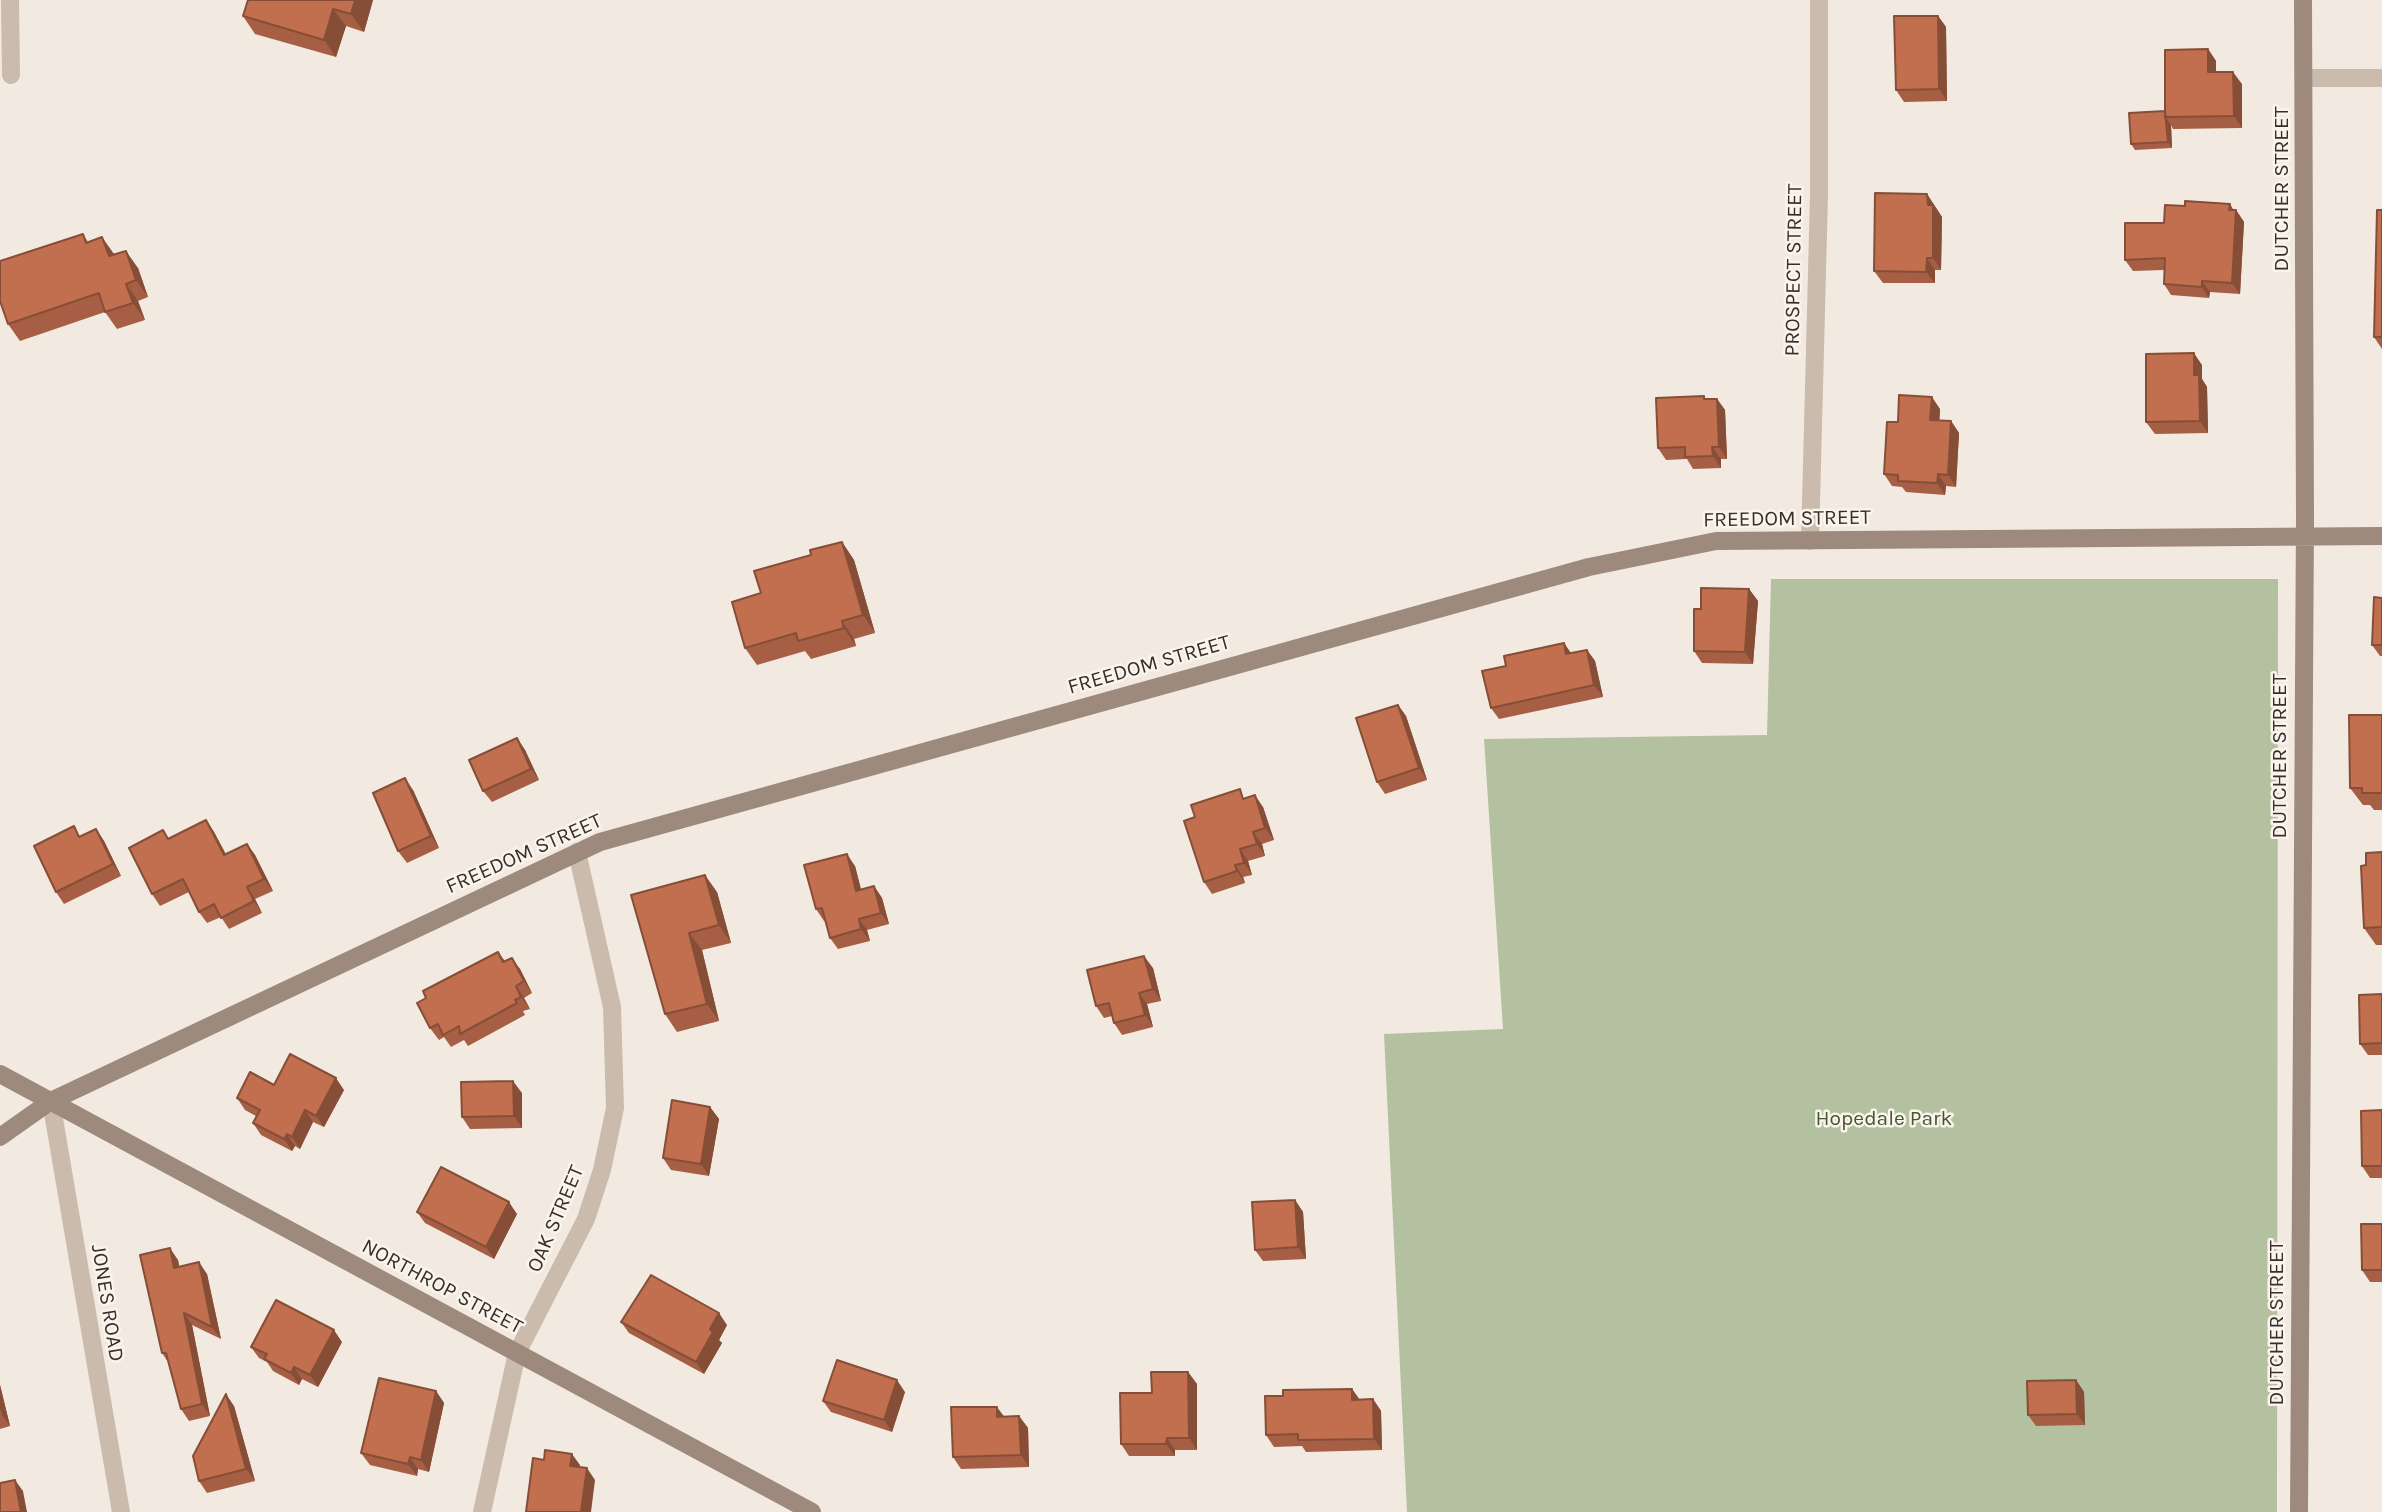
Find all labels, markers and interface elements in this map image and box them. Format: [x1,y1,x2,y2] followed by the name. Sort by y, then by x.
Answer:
[2269,107,2295,271] street label: DUTCHER STREET
[1780,183,1808,357] street label: PROSPECT STREET
[1703,505,1871,533] street label: FREEDOM STREET
[1065,630,1233,700] street label: FREEDOM STREET
[2267,674,2293,838] street label: DUTCHER STREET
[442,808,606,900] street label: FREEDOM STREET
[1816,1106,1952,1132] park label: Hopedale Park
[522,1162,590,1276] street label: OAK STREET
[357,1234,527,1340] street label: NORTHROP STREET
[2264,1241,2290,1405] street label: DUTCHER STREET
[85,1243,129,1363] street label: JONES ROAD

